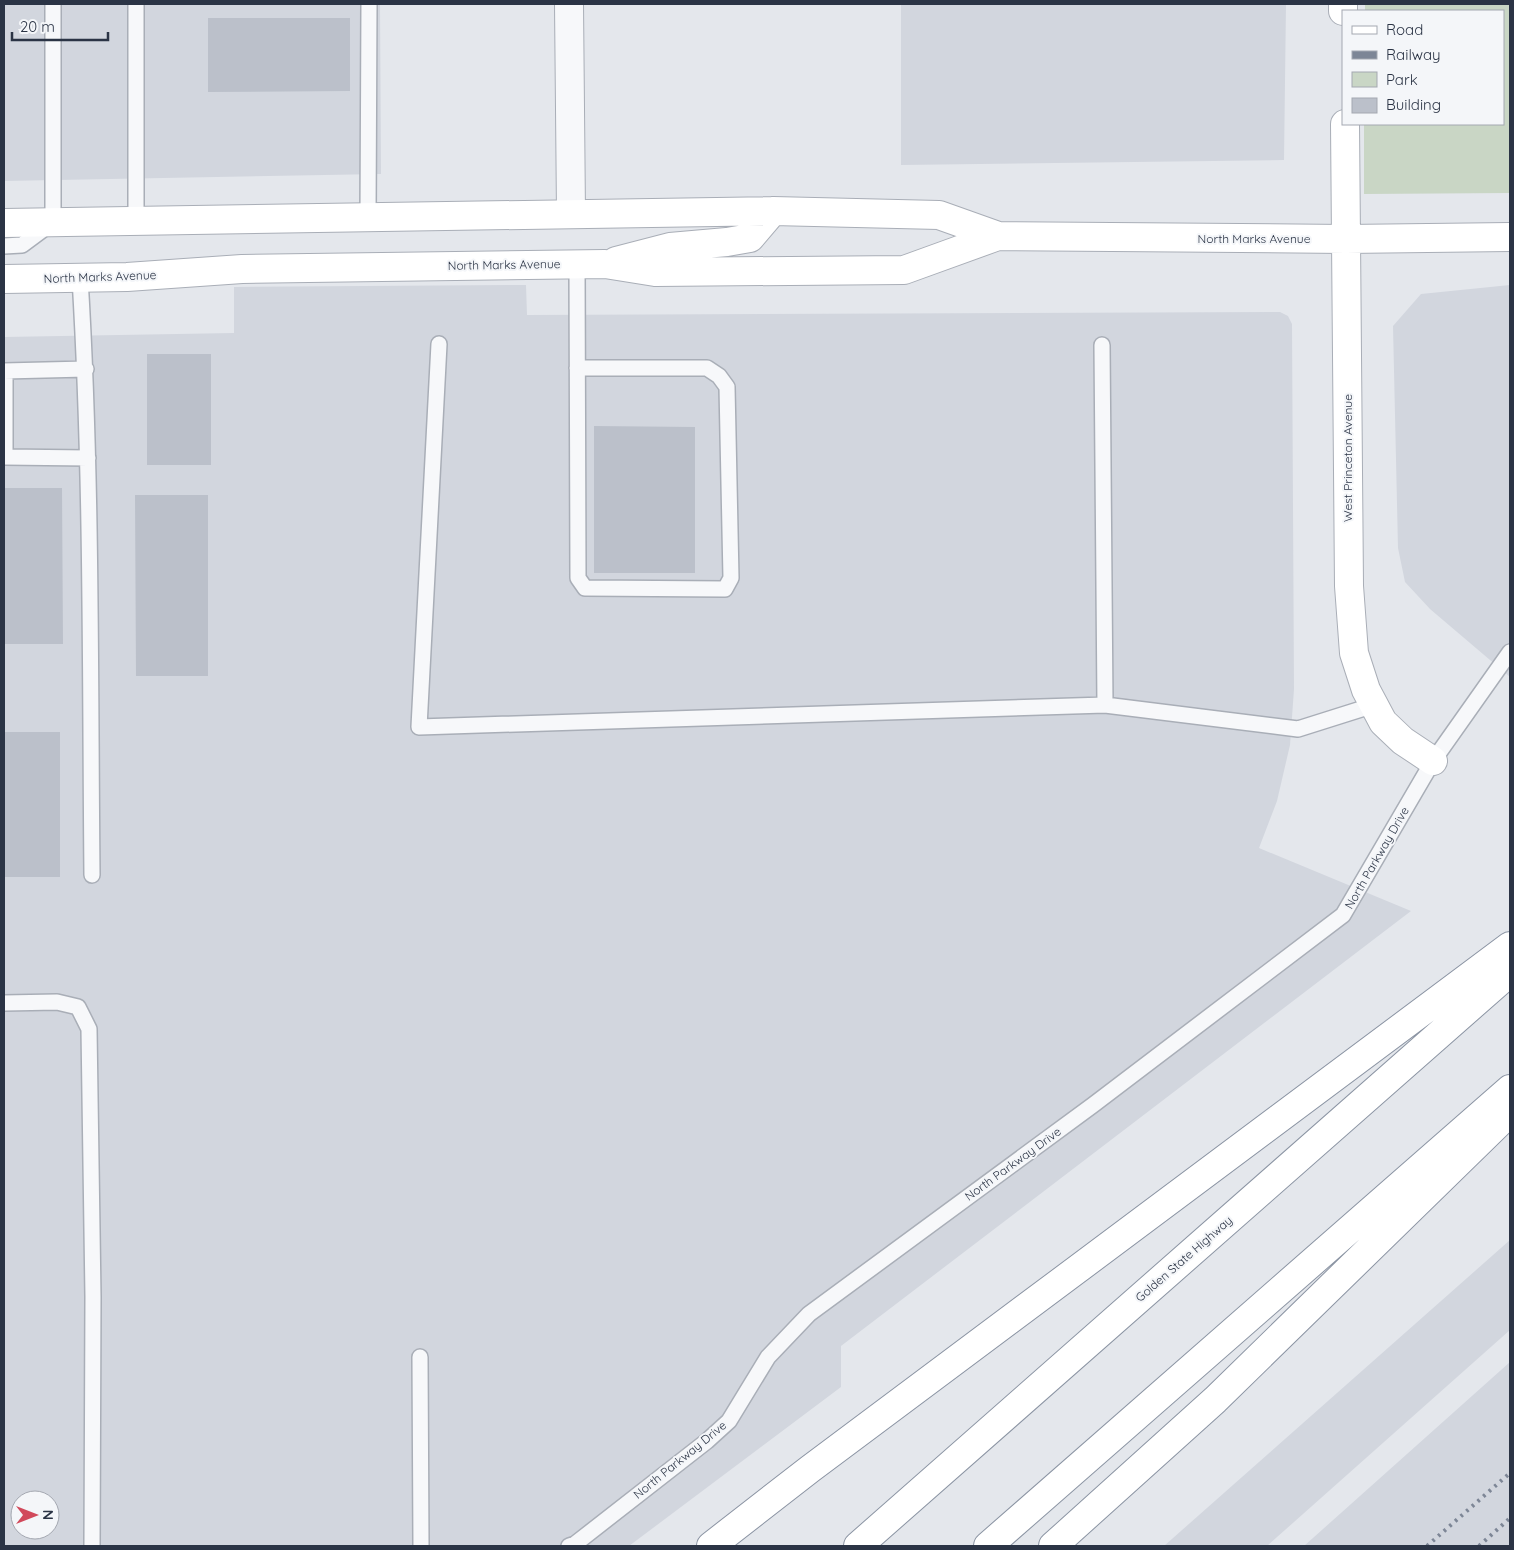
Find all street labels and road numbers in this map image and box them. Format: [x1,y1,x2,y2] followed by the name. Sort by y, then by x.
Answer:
[1198,231,1311,246] street label: North Marks Avenue
[447,256,561,273] street label: North Marks Avenue
[43,267,157,286] street label: North Marks Avenue
[1340,394,1355,522] street label: West Princeton Avenue
[1341,804,1412,912] street label: North Parkway Drive
[962,1123,1064,1204] street label: North Parkway Drive
[1132,1213,1235,1305] street label: Golden State Highway
[630,1417,729,1502] street label: North Parkway Drive

